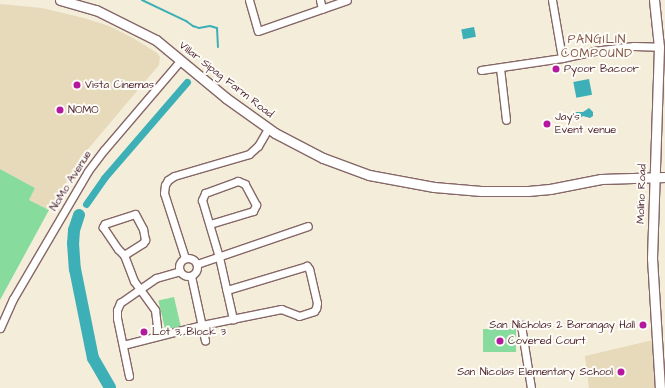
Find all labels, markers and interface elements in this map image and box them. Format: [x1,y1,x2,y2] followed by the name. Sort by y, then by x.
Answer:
[561,33,633,61] district label: PANGILIN COMPOUND
[176,39,276,121] street label: Villar Sipag Farm Road
[564,62,639,76] place label: Pyoor Bacoor
[551,64,561,74] marker: Pyoor Bacoor
[85,78,154,92] place label: Vista Cinemas
[72,80,82,90] marker: Vista Cinemas
[68,103,99,117] place label: NOMO
[55,105,65,115] marker: NOMO
[555,111,616,137] place label: Jay's Event venue
[542,119,552,129] marker: Jay's Event venue
[47,148,95,214] street label: NoMo Avenue
[634,164,650,224] street label: Molino Road
[489,318,635,332] place label: San Nicholas 2 Barangay Hall
[638,320,648,330] marker: San Nicholas 2 Barangay Hall
[152,325,226,339] place label: Lot 3, Block 3
[139,327,149,337] marker: Lot 3, Block 3
[508,334,586,348] place label: Covered Court
[495,336,505,346] marker: Covered Court
[457,365,613,379] place label: San Nicolas Elementary School
[616,367,626,377] marker: San Nicolas Elementary School

